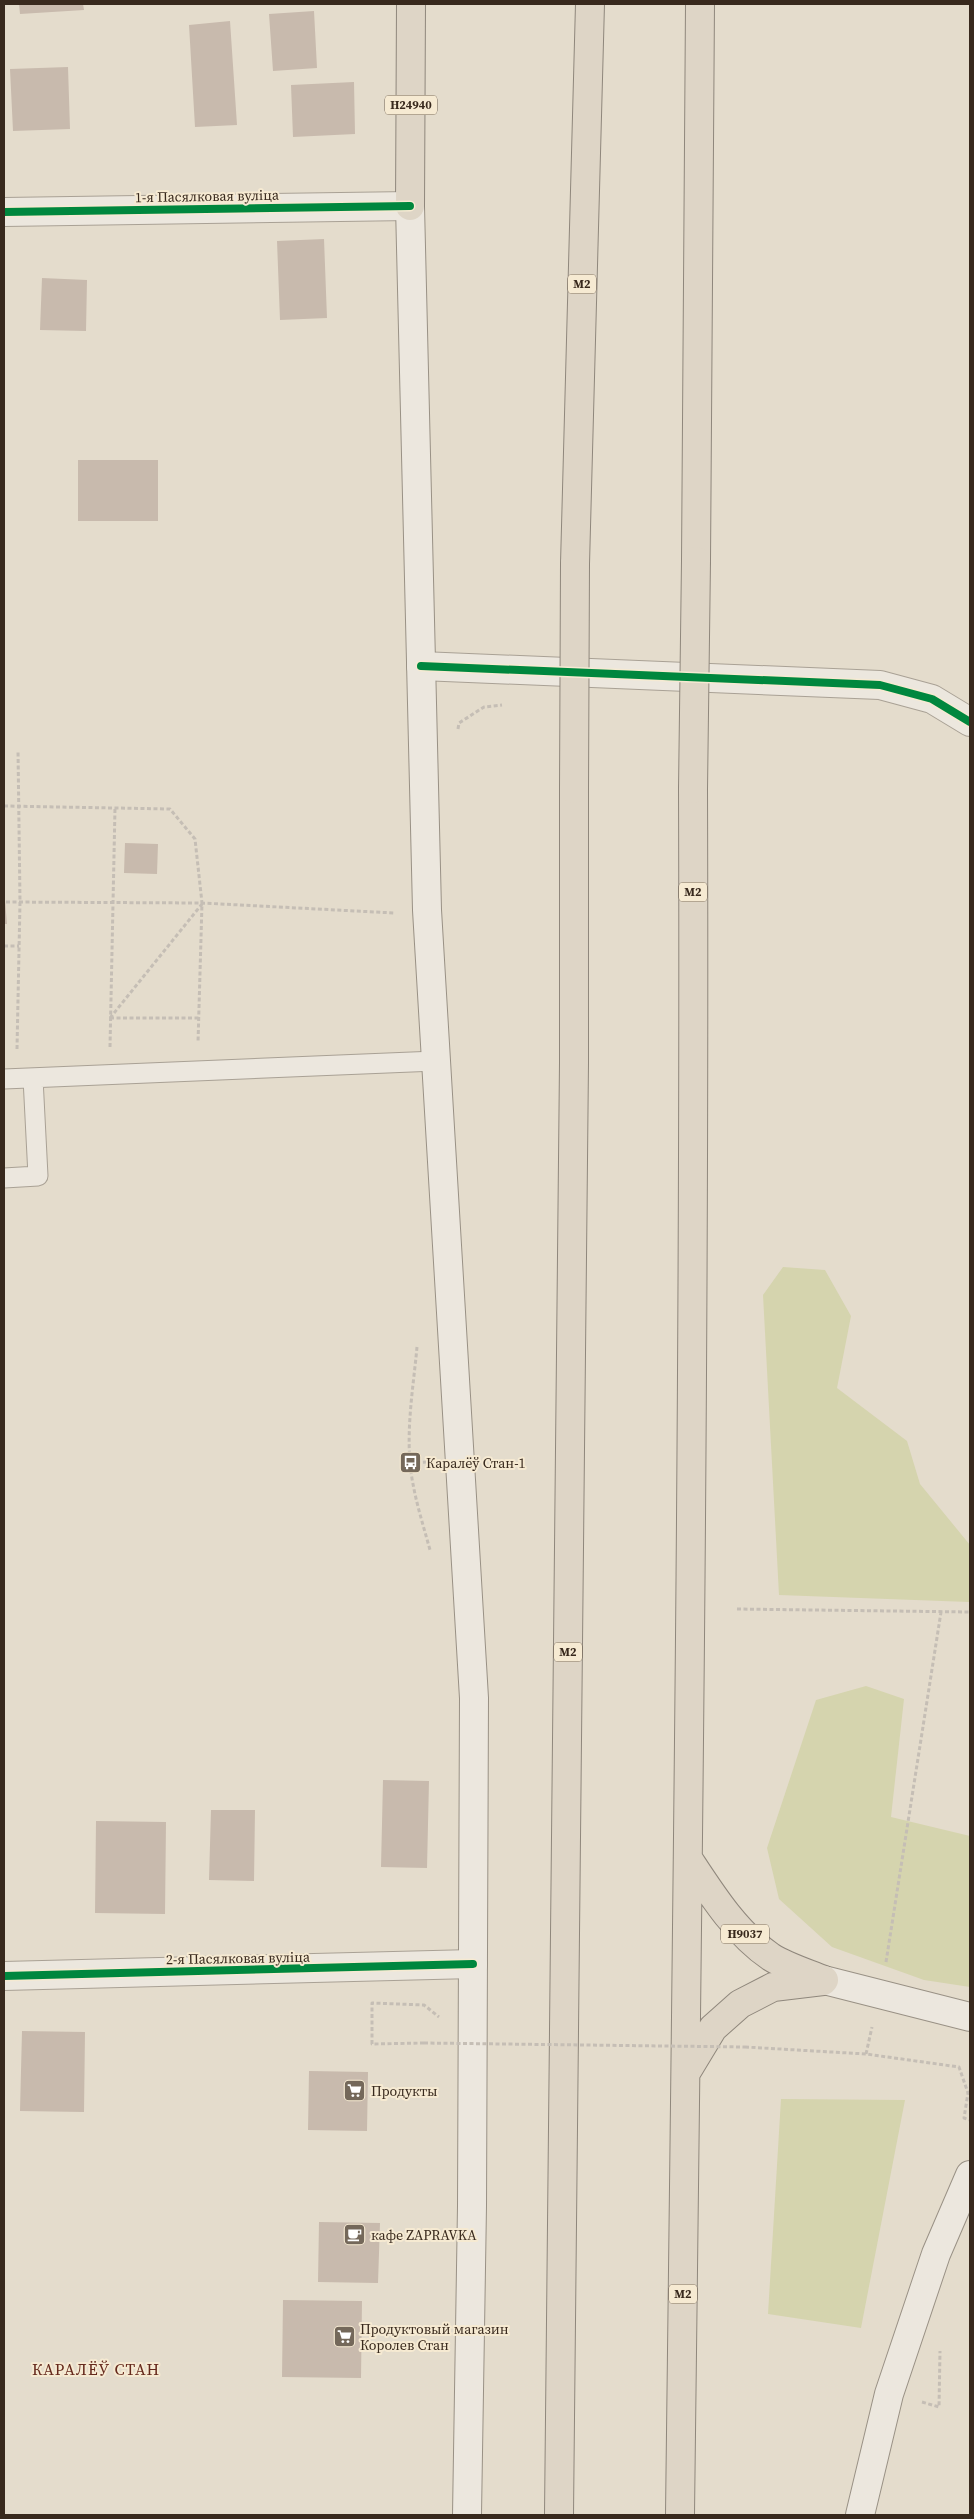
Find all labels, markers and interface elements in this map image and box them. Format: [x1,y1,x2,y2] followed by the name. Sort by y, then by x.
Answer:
[385,96,437,114] road number: Н24940
[135,185,280,207] street label: 1-я Пасялковая вуліца
[568,274,596,294] road number: М2
[679,882,707,902] road number: М2
[398,1451,422,1475] bus stop icon: Каралёў Стан-1
[426,1453,526,1473] place label: Каралёў Стан-1
[554,1642,582,1661] road number: М2
[721,1925,769,1944] road number: Н9037
[166,1947,311,1969] street label: 2-я Пасялковая вуліца
[343,2079,367,2103] supermarket icon: Продукты
[371,2081,438,2101] place label: Продукты
[343,2223,367,2247] cafe icon: кафе ZAPRAVKA
[371,2225,477,2245] place label: кафе ZAPRAVKA
[669,2284,697,2304] road number: М2
[360,2319,509,2355] place label: Продуктовый магазин Королев Стан
[332,2325,356,2349] supermarket icon: Продуктовый магазин Королев Стан
[32,2358,160,2380] district label: КАРАЛЁЎ СТАН

